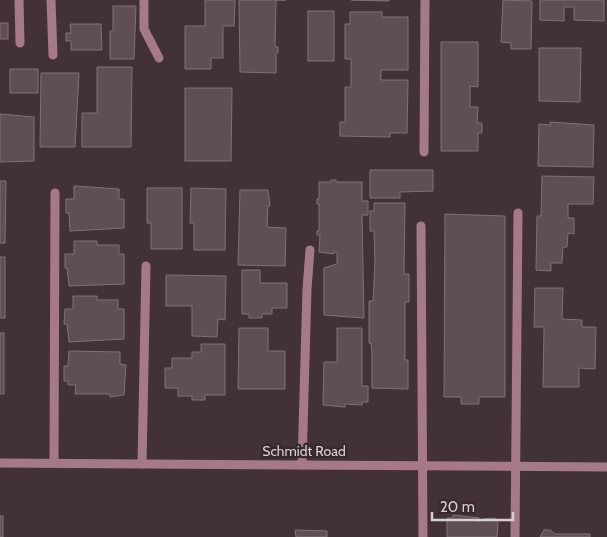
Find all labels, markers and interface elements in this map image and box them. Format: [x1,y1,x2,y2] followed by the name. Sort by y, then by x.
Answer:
[262,442,346,460] street label: Schmidt Road
[432,490,513,522] scale bar
[440,498,475,516] text: 20 m

